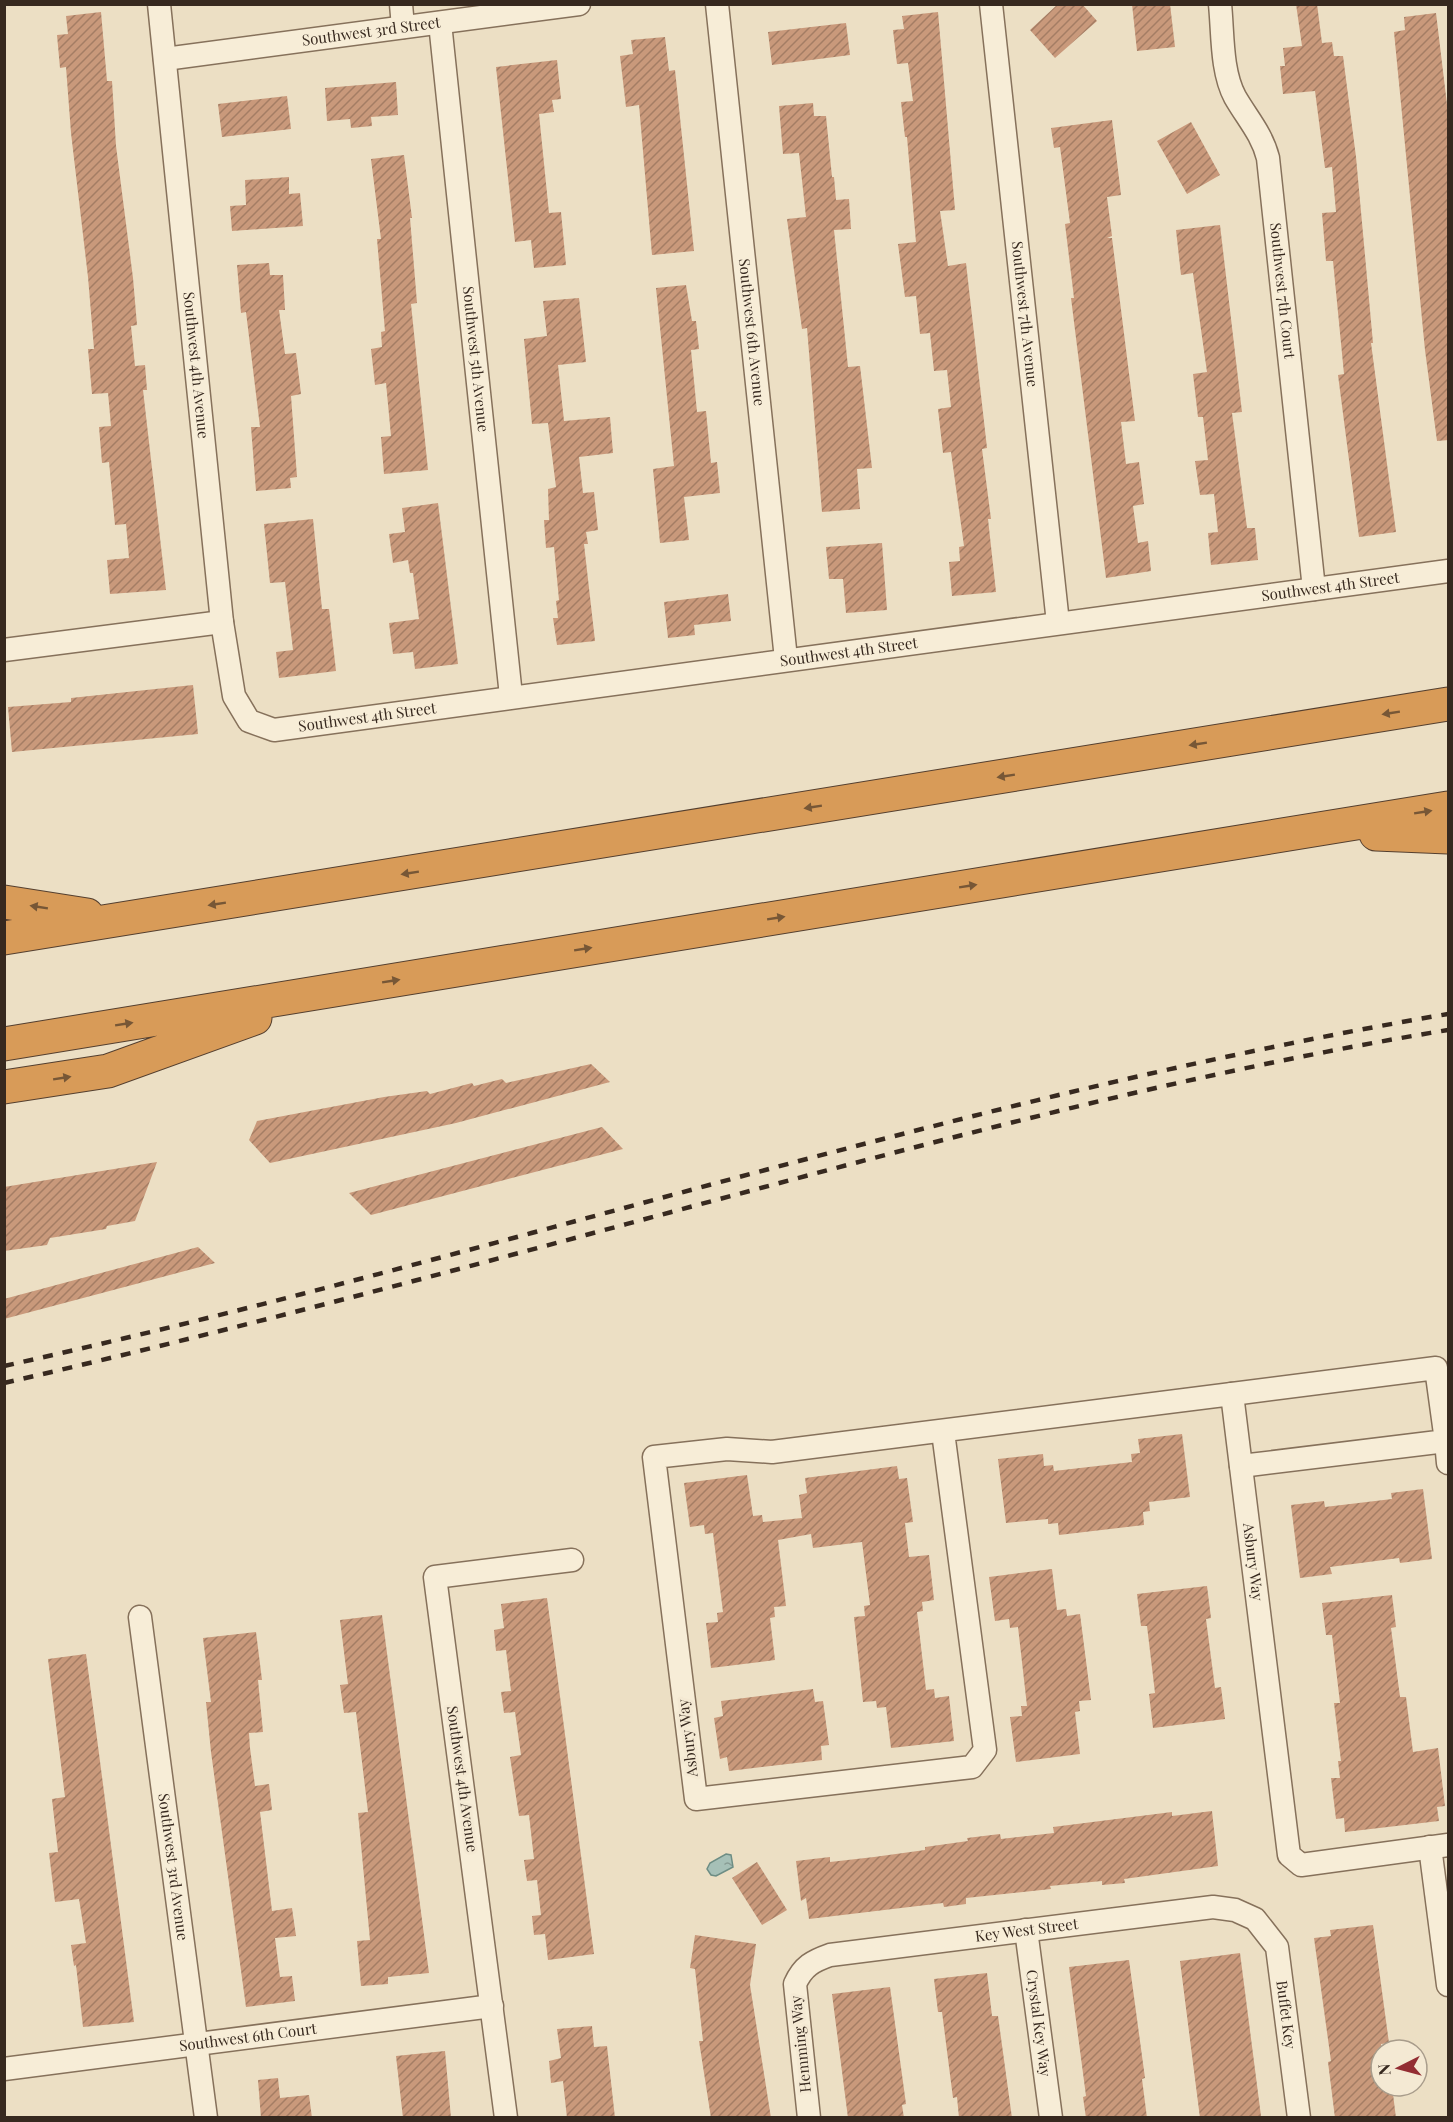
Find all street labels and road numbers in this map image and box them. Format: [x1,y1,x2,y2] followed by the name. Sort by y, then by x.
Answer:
[301,11,442,50] street label: Southwest 3rd Street
[1266,222,1300,360] street label: Southwest 7th Court
[1008,240,1043,388] street label: Southwest 7th Avenue
[735,257,770,407] street label: Southwest 6th Avenue
[459,285,494,433] street label: Southwest 5th Avenue
[179,291,214,439] street label: Southwest 4th Avenue
[1260,567,1401,605] street label: Southwest 4th Street
[779,632,920,670] street label: Southwest 4th Street
[297,697,438,736] street label: Southwest 4th Street
[1239,1521,1269,1602] street label: Asbury Way
[672,1698,702,1779] street label: Asbury Way
[443,1704,483,1853] street label: Southwest 4th Avenue
[154,1792,194,1942] street label: Southwest 3rd Avenue
[974,1913,1080,1946] street label: Key West Street
[1022,1968,1056,2078] street label: Crystal Key Way
[1272,1979,1301,2051] street label: Buffet Key
[785,1994,815,2094] street label: Hemming Way
[178,2018,319,2055] street label: Southwest 6th Court

